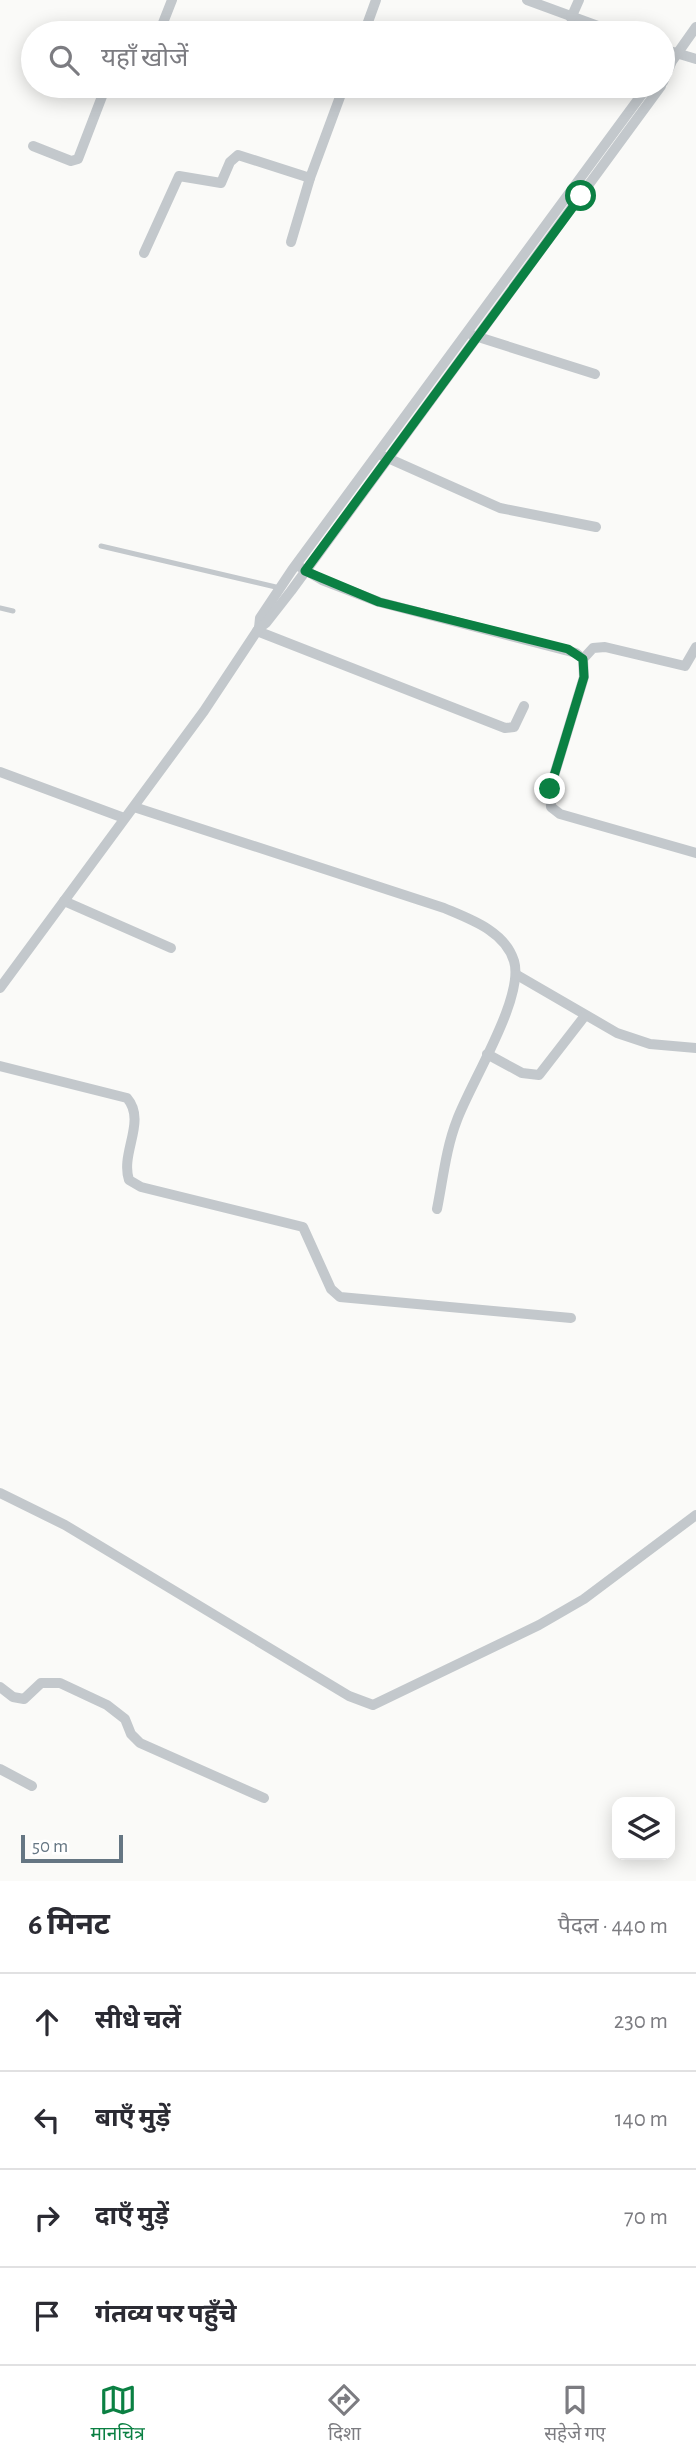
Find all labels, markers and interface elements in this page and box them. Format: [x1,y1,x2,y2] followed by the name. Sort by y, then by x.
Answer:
[21,21,675,98] search box
[45,41,83,79] icon: search
[101,45,188,71] text: यहाँ खोजें
[565,180,596,211] route start
[534,773,565,804] route end
[612,1797,675,1860] map controls
[612,1797,675,1860] button: layers
[21,1832,122,1864] scale bar
[32,1837,68,1856] text: 50 m
[28,1910,110,1940] text: 6 मिनट
[558,1915,668,1938] text: पैदल · 440 m
[28,2003,66,2041] icon: ahead
[95,2007,181,2033] text: सीधे चलें
[614,2010,668,2033] text: 230 m
[28,2101,66,2139] icon: left
[95,2105,170,2131] text: बाएँ मुड़ें
[615,2108,668,2131] text: 140 m
[28,2199,66,2237] icon: right
[95,2203,169,2229] text: दाएँ मुड़ें
[624,2206,668,2229] text: 70 m
[28,2297,66,2335] icon: arrive
[95,2301,237,2327] text: गंतव्य पर पहुँचे
[90,2381,145,2448] tab: मानचित्र
[325,2381,363,2448] tab: दिशा
[544,2381,606,2448] tab: सहेजे गए

